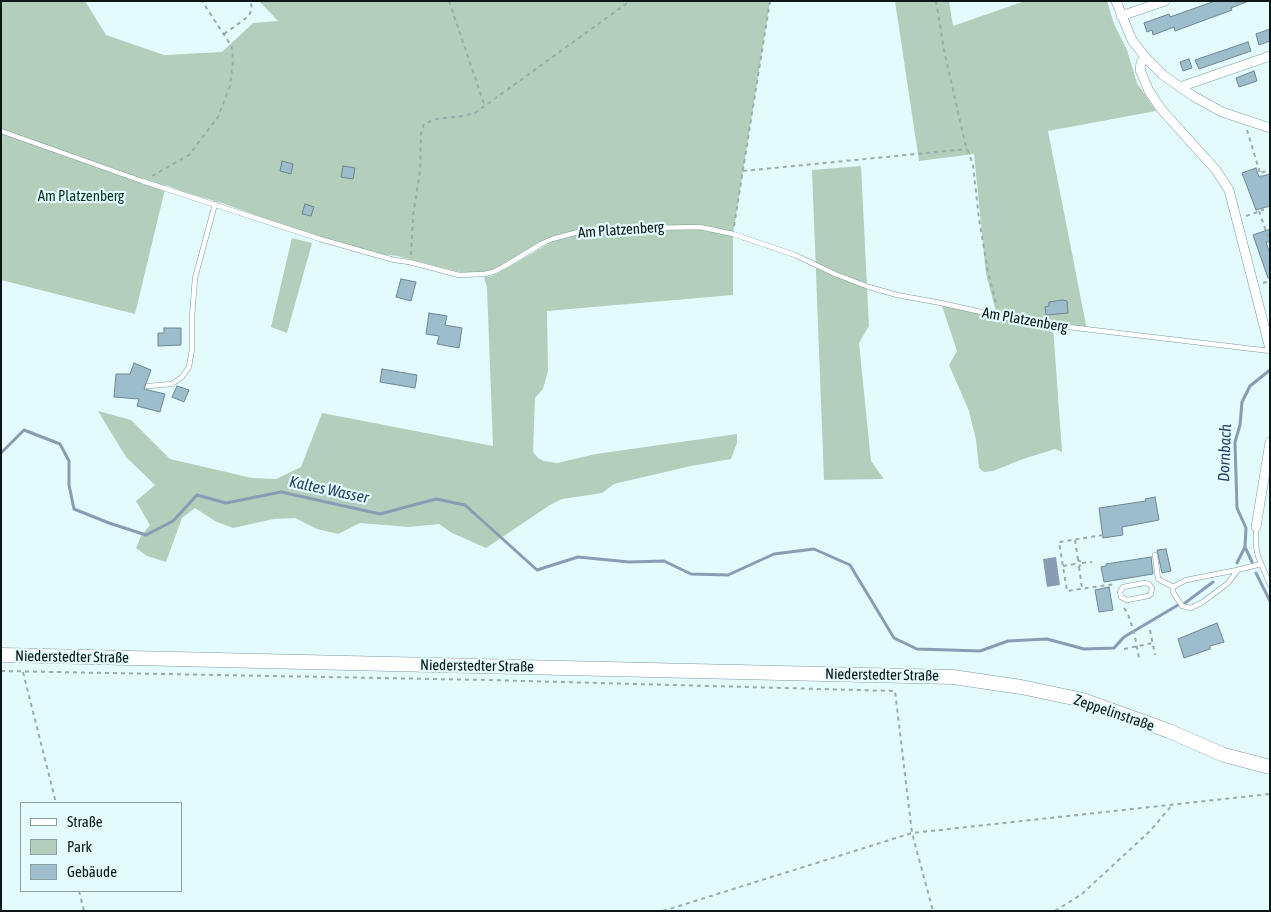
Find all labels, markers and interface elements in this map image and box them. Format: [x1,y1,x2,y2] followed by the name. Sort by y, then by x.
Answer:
[38,187,124,205] park label: Am Platzenberg
[577,218,665,242] street label: Am Platzenberg
[981,304,1069,336] street label: Am Platzenberg
[1214,424,1236,482] water label: Dornbach
[288,472,370,508] water label: Kaltes Wasser
[15,647,129,667] street label: Niederstedter Straße
[420,656,534,676] street label: Niederstedter Straße
[825,665,939,685] street label: Niederstedter Straße
[1071,691,1157,735] street label: Zeppelinstraße
[20,802,182,892] legend
[67,813,103,830] text: Straße
[67,838,92,855] text: Park
[67,863,117,880] text: Gebäude

